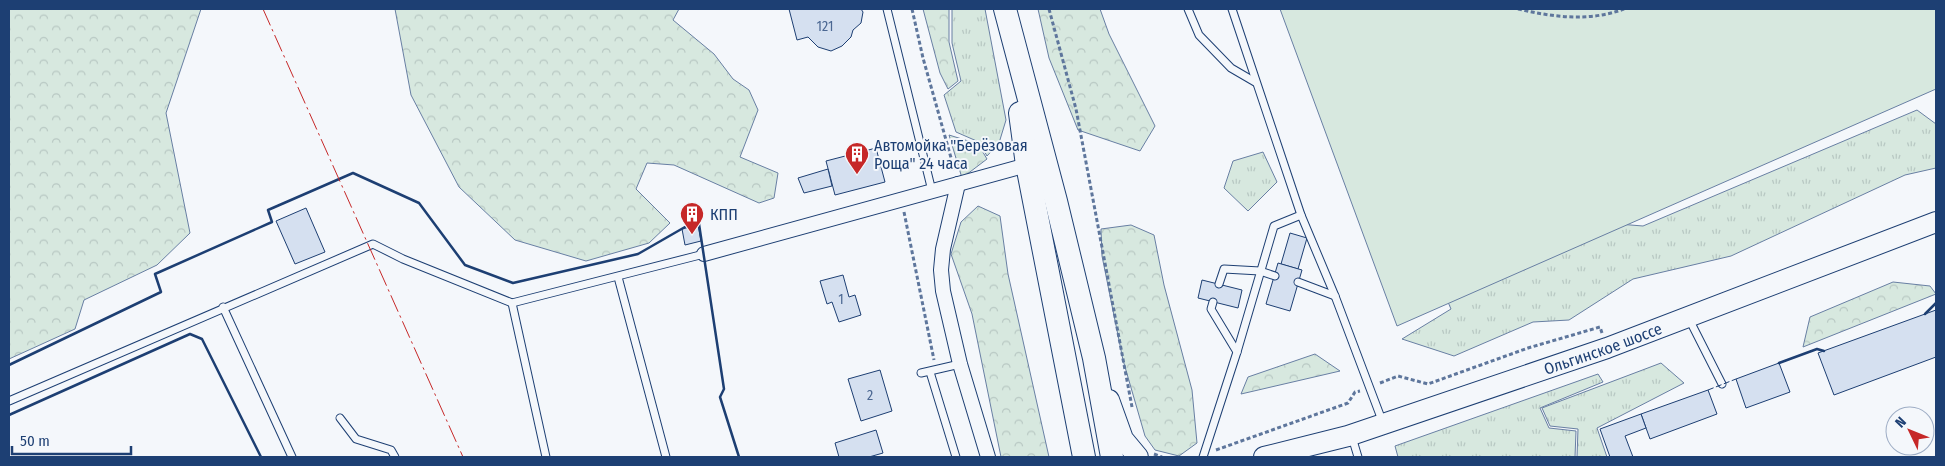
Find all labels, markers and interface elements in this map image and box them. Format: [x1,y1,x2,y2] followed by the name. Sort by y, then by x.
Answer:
[817,18,833,35] house number: 121
[874,136,1028,173] place label: Автомойка "Берёзовая Роща" 24 часа
[844,141,870,175] building icon: Автомойка "Берёзовая Роща" 24 часа
[679,201,705,235] building icon: КПП
[710,205,738,224] place label: КПП
[838,291,844,308] house number: 1
[1541,319,1665,379] street label: Ольгинское шоссе
[867,387,873,404] house number: 2
[1885,406,1935,456] north arrow
[1892,414,1910,431] text: N
[12,424,131,456] scale bar
[20,432,50,450] text: 50 m

